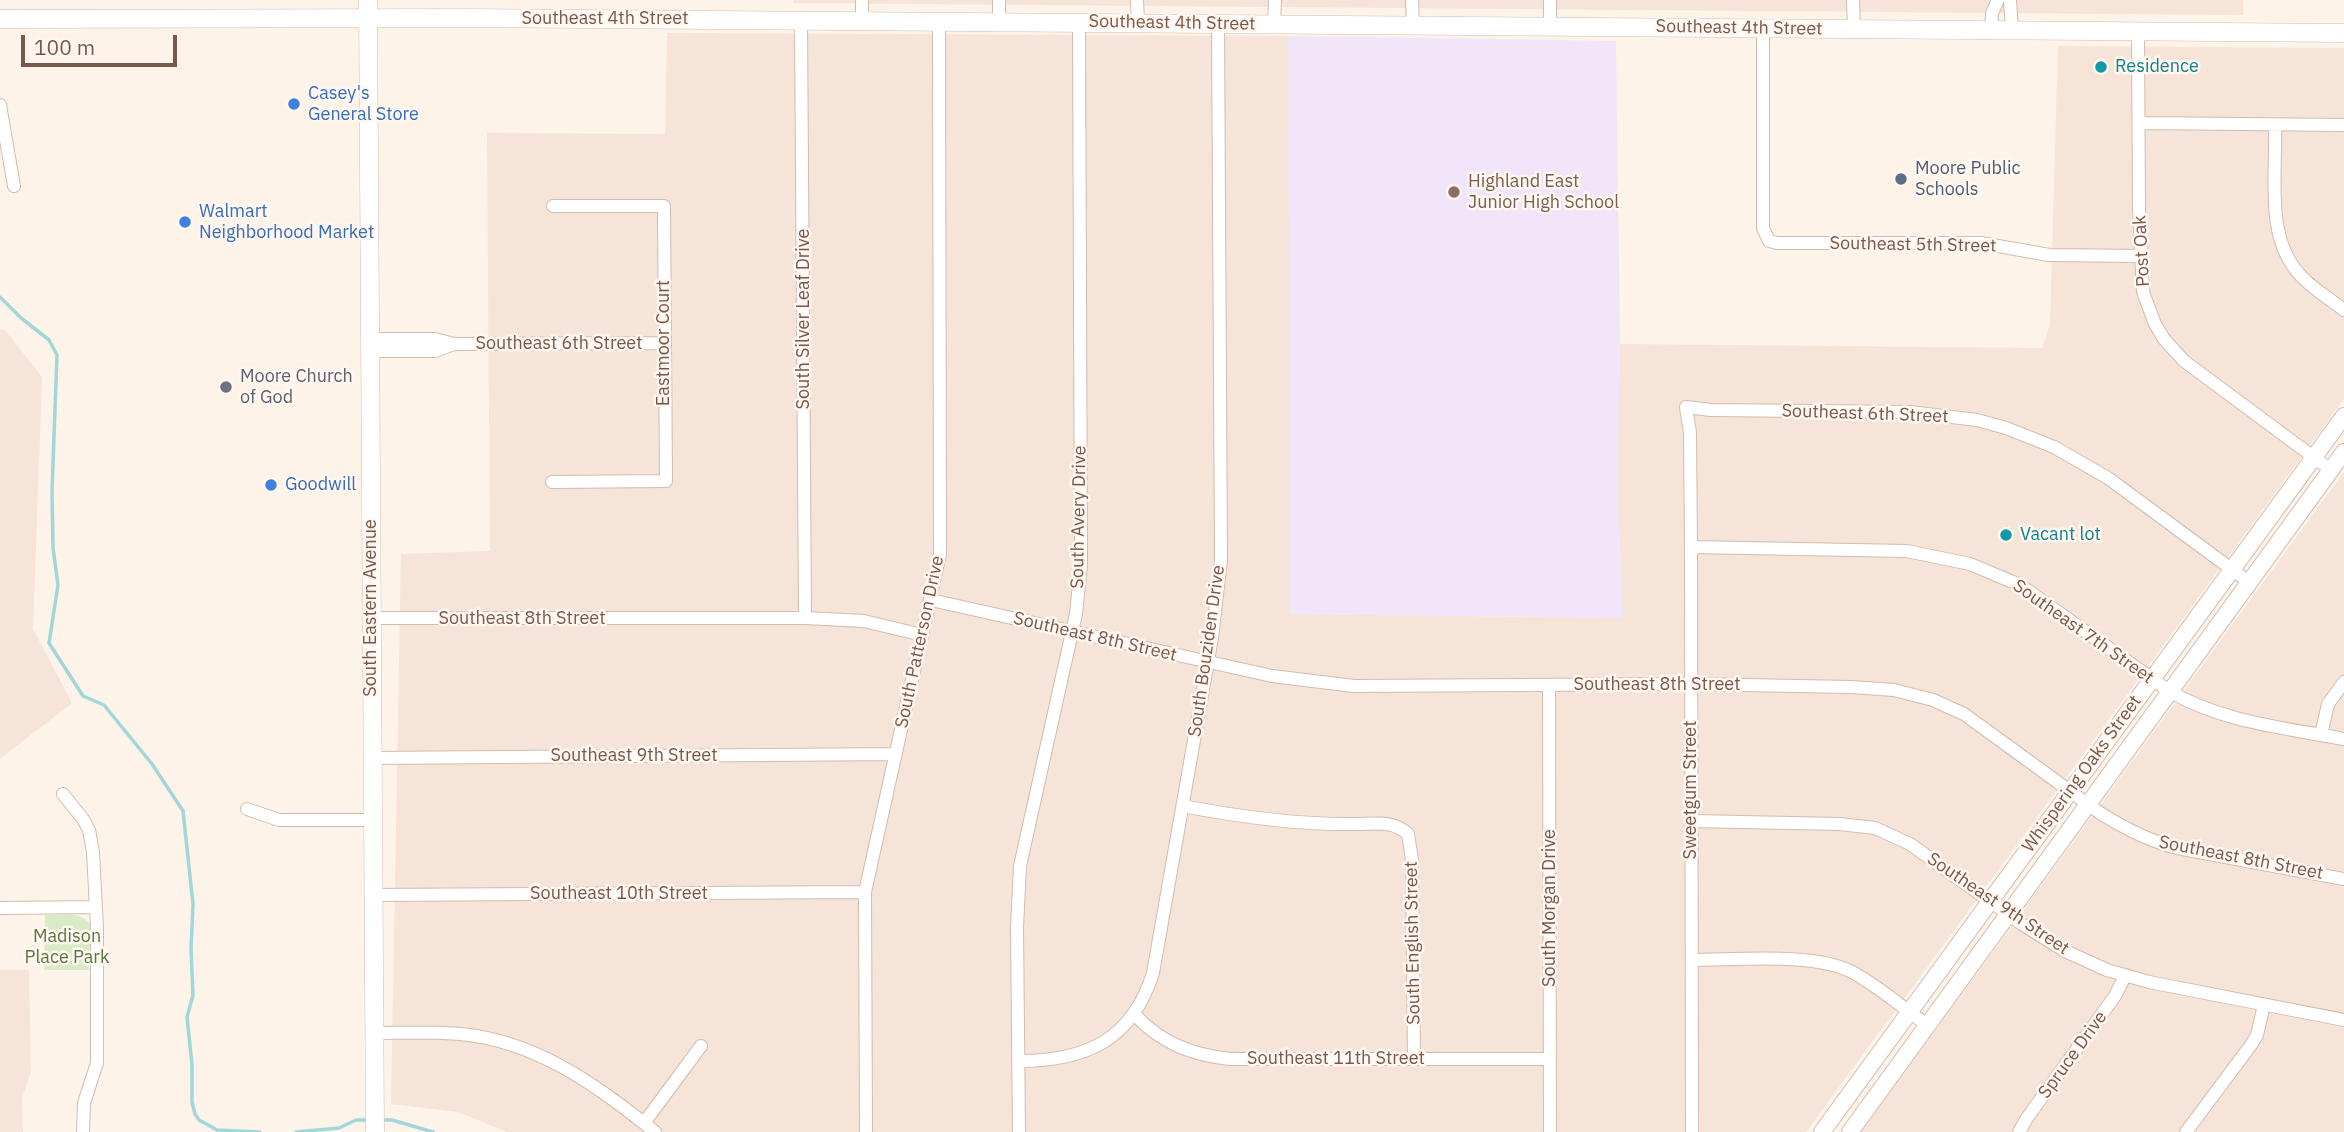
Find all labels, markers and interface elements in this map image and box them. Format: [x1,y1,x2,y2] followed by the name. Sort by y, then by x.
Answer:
[522,8,688,30] street label: Southeast 4th Street
[1088,11,1256,35] street label: Southeast 4th Street
[1655,16,1823,40] street label: Southeast 4th Street
[24,21,180,65] scale bar
[34,33,95,61] text: 100 m
[2115,56,2199,78] place label: Residence
[2093,59,2109,75] marker: Residence
[308,83,419,126] place label: Casey's General Store
[286,96,302,112] marker: Casey's General Store
[1915,158,2020,200] place label: Moore Public Schools
[1468,171,1619,214] place label: Highland East Junior High School
[1893,171,1909,187] marker: Moore Public Schools
[1446,184,1462,200] marker: Highland East Junior High School
[199,201,374,244] place label: Walmart Neighborhood Market
[177,214,193,230] marker: Walmart Neighborhood Market
[2129,215,2155,287] street label: Post Oak
[793,229,815,409] street label: South Silver Leaf Drive
[1829,233,1997,257] street label: Southeast 5th Street
[653,280,675,406] street label: Eastmoor Court
[476,333,642,355] street label: Southeast 6th Street
[240,366,353,408] place label: Moore Church of God
[218,379,234,395] marker: Moore Church of God
[1781,400,1949,428] street label: Southeast 6th Street
[1067,445,1091,589] street label: South Avery Drive
[285,474,356,496] place label: Goodwill
[263,477,279,493] marker: Goodwill
[360,519,382,697] street label: South Eastern Avenue
[2020,524,2101,546] place label: Vacant lot
[1998,527,2014,543] marker: Vacant lot
[891,554,949,730] street label: South Patterson Drive
[1184,564,1230,738] street label: South Bouziden Drive
[2008,575,2158,689] street label: Southeast 7th Street
[439,608,605,630] street label: Southeast 8th Street
[1011,608,1179,666] street label: Southeast 8th Street
[1574,674,1740,696] street label: Southeast 8th Street
[2018,691,2146,857] street label: Whispering Oaks Street
[1680,720,1702,860] street label: Sweetgum Street
[551,745,717,767] street label: Southeast 9th Street
[1539,829,1561,987] street label: South Morgan Drive
[2157,831,2325,885] street label: Southeast 8th Street
[1923,848,2073,960] street label: Southeast 9th Street
[1401,861,1425,1025] street label: South English Street
[530,883,708,905] street label: Southeast 10th Street
[25,926,109,968] park label: Madison Place Park
[2034,1007,2112,1103] street label: Spruce Drive
[1247,1048,1425,1070] street label: Southeast 11th Street

